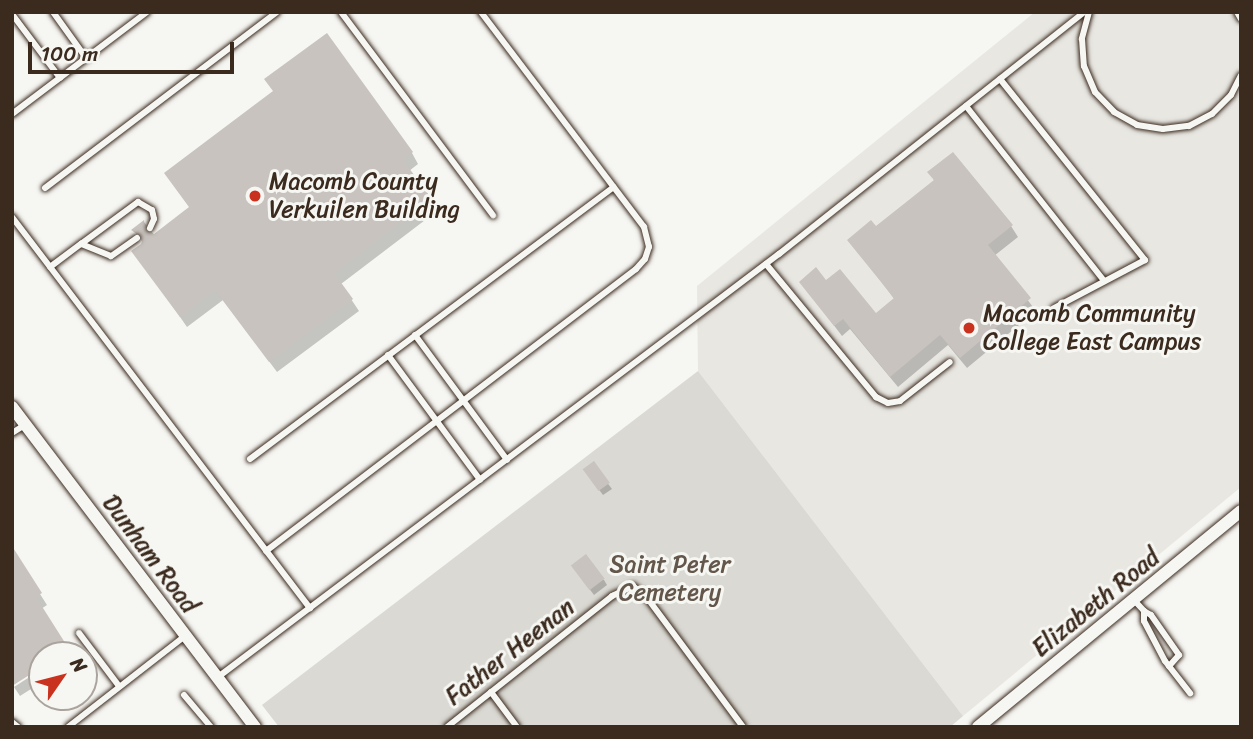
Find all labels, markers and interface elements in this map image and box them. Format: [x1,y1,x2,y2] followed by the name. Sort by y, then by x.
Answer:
[32,28,238,72] scale bar
[41,35,98,73] text: 100 m
[269,168,460,224] place label: Macomb County Verkuilen Building
[247,188,263,204] marker: Macomb County Verkuilen Building
[983,300,1200,356] place label: Macomb Community College East Campus
[961,320,977,336] marker: Macomb Community College East Campus
[96,489,204,619] street label: Dunham Road
[1027,543,1165,663] street label: Elizabeth Road
[609,551,731,607] park label: Saint Peter Cemetery
[440,593,580,711] street label: Father Heenan
[28,641,98,711] north arrow
[62,650,96,680] text: N

